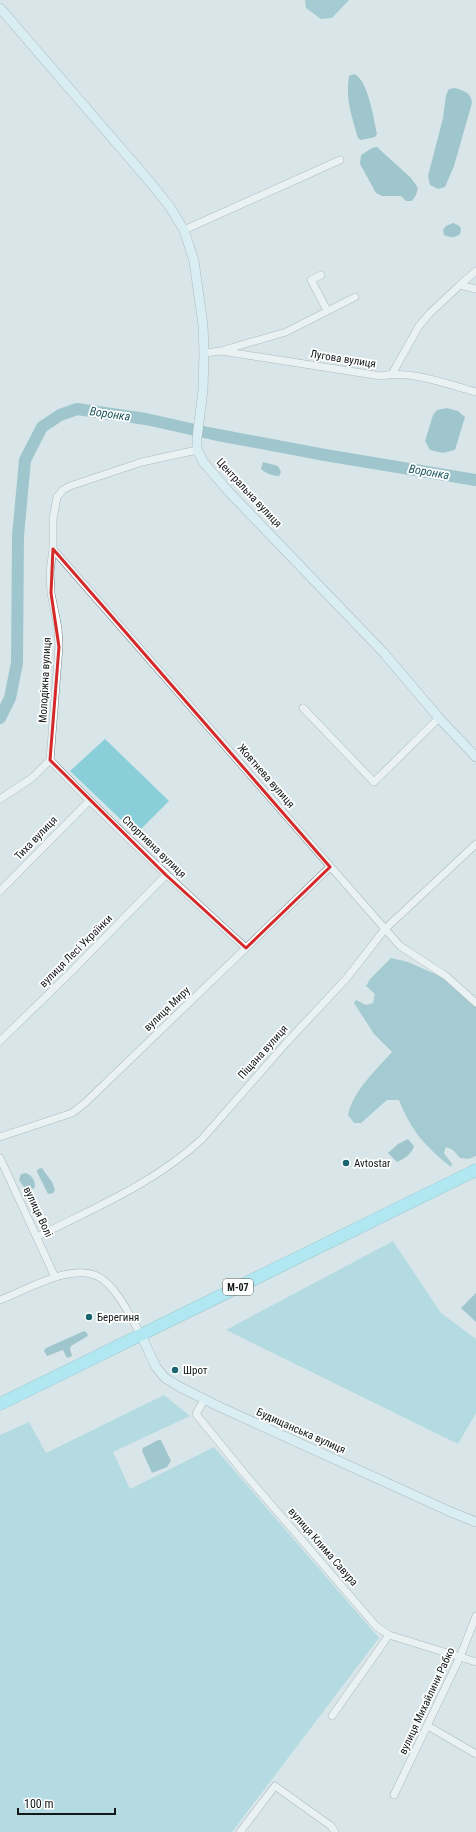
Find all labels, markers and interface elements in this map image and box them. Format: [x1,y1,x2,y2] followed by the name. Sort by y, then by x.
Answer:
[309,347,377,371] street label: Лугова вулиця
[89,404,131,424] water label: Воронка
[214,456,284,530] street label: Центральна вулиця
[408,462,450,482] water label: Воронка
[36,637,54,723] street label: Молодіжна вулиця
[235,741,297,811] street label: Жовтнева вулиця
[119,813,189,881] street label: Спортивна вулиця
[12,814,60,862] street label: Тиха вулиця
[37,912,115,990] street label: вулиця Лесі Українки
[141,984,193,1034] street label: вулиця Миру
[235,1022,291,1082] street label: Піщана вулиця
[354,1157,391,1170] place label: Avtostar
[341,1158,351,1168] marker: Avtostar
[21,1185,55,1239] street label: вулиця Волі
[223,1279,253,1295] road number: М-07
[97,1311,139,1324] place label: Берегиня
[84,1312,94,1322] marker: Берегиня
[183,1364,208,1377] place label: Шрот
[170,1365,180,1375] marker: Шрот
[254,1405,348,1457] street label: Будищанська вулиця
[286,1505,360,1589] street label: вулиця Клима Савура
[396,1645,458,1757] street label: вулиця Михайлини Рабко
[18,1790,115,1816] scale bar
[24,1797,54,1811] text: 100 m

